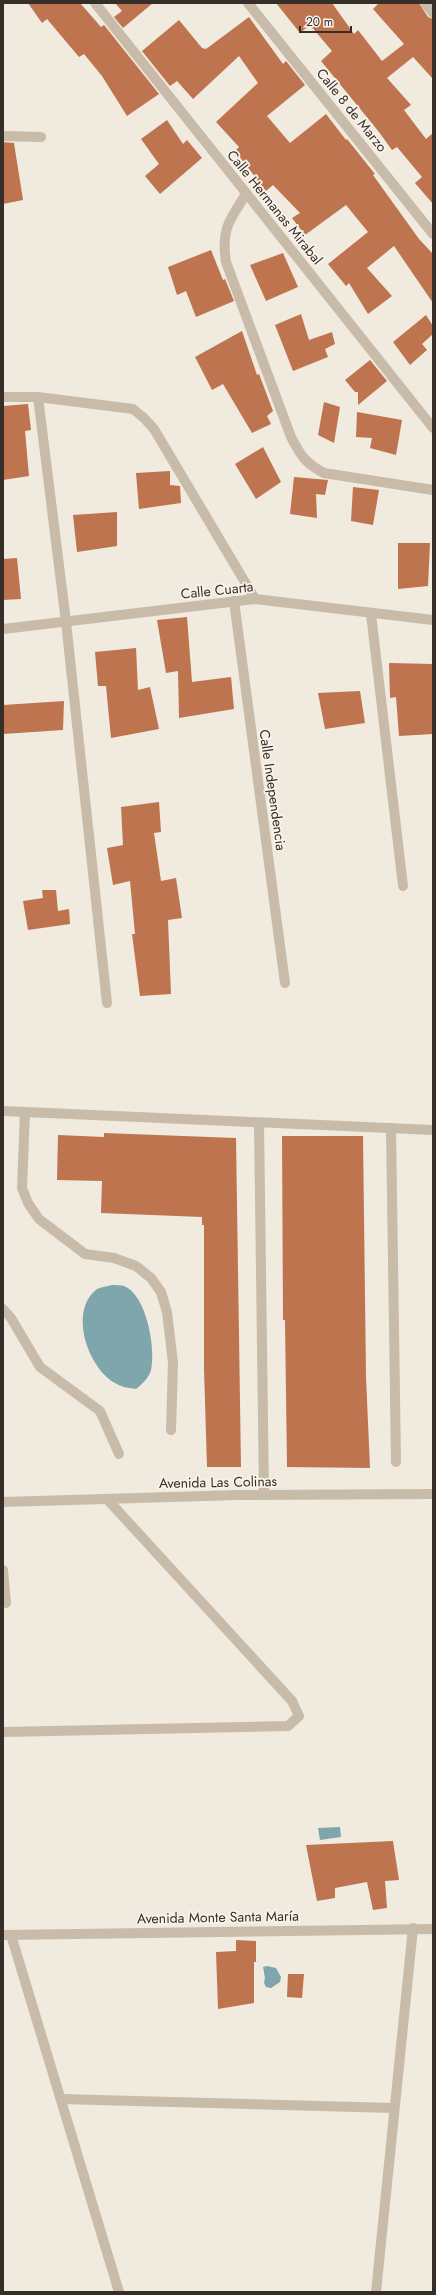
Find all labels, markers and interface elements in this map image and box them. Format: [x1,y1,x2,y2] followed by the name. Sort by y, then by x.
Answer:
[300,8,351,34] scale bar
[306,13,333,31] text: 20 m
[312,64,392,156] street label: Calle 8 de Marzo
[222,145,328,269] street label: Calle Hermanas Mirabal
[180,576,254,604] street label: Calle Cuarta
[255,728,291,852] street label: Calle Independencia
[159,1471,278,1493] street label: Avenida Las Colinas
[137,1906,299,1928] street label: Avenida Monte Santa María

